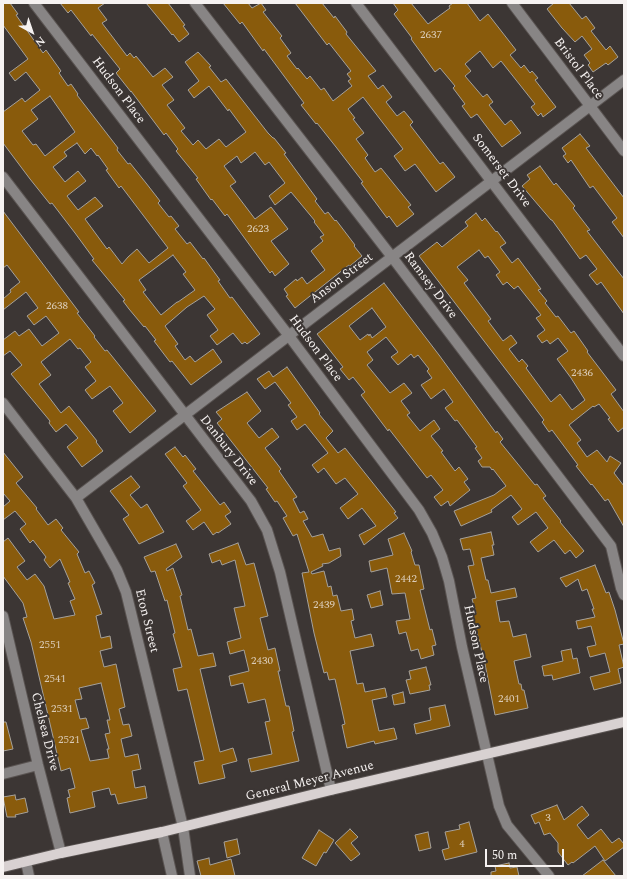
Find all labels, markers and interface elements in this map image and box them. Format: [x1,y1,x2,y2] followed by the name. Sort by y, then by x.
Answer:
[12,12,52,52] north arrow
[420,29,442,43] house number: 2637
[31,32,49,51] text: N
[550,35,606,103] street label: Bristol Place
[88,55,148,127] street label: Hudson Place
[468,131,534,211] street label: Somerset Drive
[247,223,269,237] house number: 2623
[307,250,377,308] street label: Anson Street
[400,250,460,322] street label: Ramsey Drive
[46,300,68,314] house number: 2638
[285,313,345,385] street label: Hudson Place
[571,367,593,381] house number: 2436
[196,413,260,489] street label: Danbury Drive
[395,573,417,587] house number: 2442
[131,588,161,654] street label: Eton Street
[313,599,335,613] house number: 2439
[459,603,491,685] street label: Hudson Place
[39,639,61,653] house number: 2551
[251,655,273,669] house number: 2430
[44,673,66,687] house number: 2541
[27,691,61,773] street label: Chelsea Drive
[498,693,520,707] house number: 2401
[51,703,73,717] house number: 2531
[58,734,80,748] house number: 2521
[244,759,376,805] street label: General Meyer Avenue
[545,812,551,826] house number: 3
[459,838,465,852] house number: 4
[487,841,566,867] scale bar
[492,846,517,865] text: 50 m

